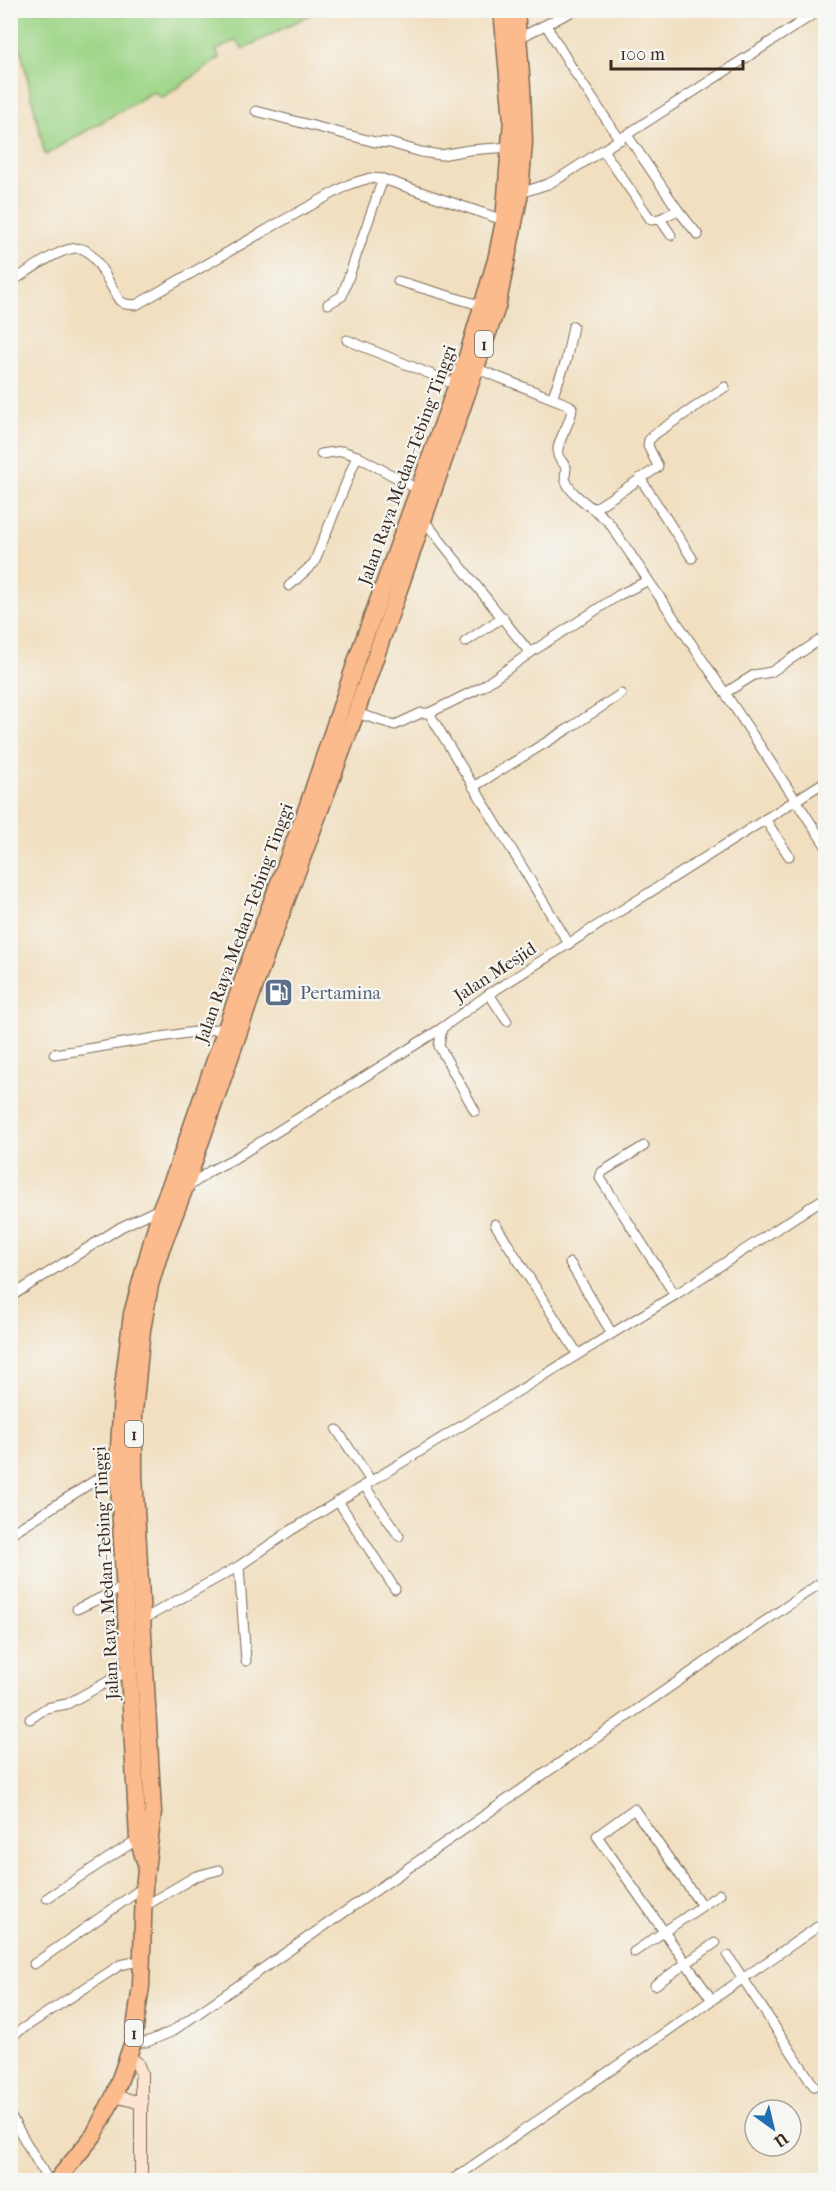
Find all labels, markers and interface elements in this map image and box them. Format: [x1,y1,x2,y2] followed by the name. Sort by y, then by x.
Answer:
[611,33,743,71] scale bar
[620,44,665,65] text: 100 m
[475,331,493,357] road number: 1
[353,342,461,590] street label: Jalan Raya Medan-Tebing Tinggi
[190,800,298,1048] street label: Jalan Raya Medan-Tebing Tinggi
[449,938,540,1008] street label: Jalan Mesjid
[263,977,295,1009] fuel station icon: Pertamina
[300,983,382,1004] place label: Pertamina
[125,1421,143,1447] road number: 1
[89,1445,124,1702] street label: Jalan Raya Medan-Tebing Tinggi
[125,2020,143,2046] road number: 1
[743,2098,803,2158] north arrow
[770,2128,792,2152] text: U

